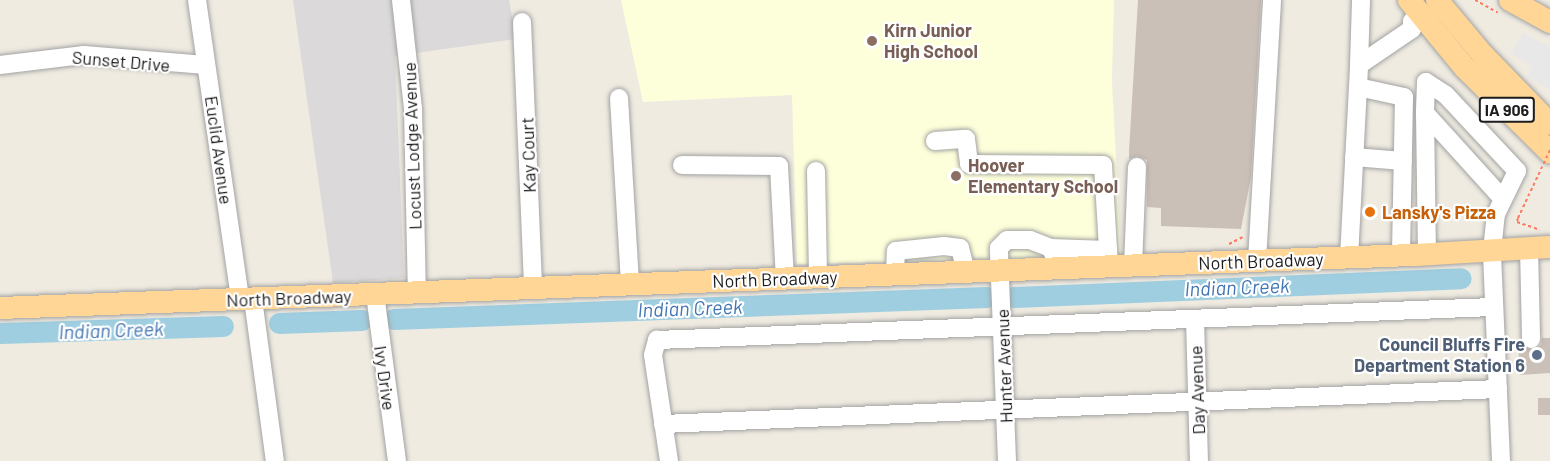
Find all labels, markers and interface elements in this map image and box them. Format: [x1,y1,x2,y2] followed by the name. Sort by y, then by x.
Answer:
[884,20,978,63] place label: Kirn Junior High School
[865,34,879,48] marker: Kirn Junior High School
[71,46,171,76] street label: Sunset Drive
[398,62,426,230] street label: Locust Lodge Avenue
[201,94,237,206] street label: Euclid Avenue
[1478,97,1536,123] road number: IA 906
[516,117,540,193] street label: Kay Court
[968,155,1118,198] place label: Hoover Elementary School
[949,169,963,183] marker: Hoover Elementary School
[1382,201,1496,223] place label: Lansky's Pizza
[1363,205,1377,219] marker: Lansky's Pizza
[1198,248,1324,274] street label: North Broadway
[712,266,838,292] street label: North Broadway
[1184,273,1290,301] water label: Indian Creek
[226,285,352,311] street label: North Broadway
[637,294,743,322] water label: Indian Creek
[991,308,1017,424] street label: Hunter Avenue
[58,316,164,344] water label: Indian Creek
[1354,334,1525,376] place label: Council Bluffs Fire Department Station 6
[370,344,400,412] street label: Ivy Drive
[1185,345,1209,435] street label: Day Avenue
[1530,348,1544,362] marker: Council Bluffs Fire Department Station 6

